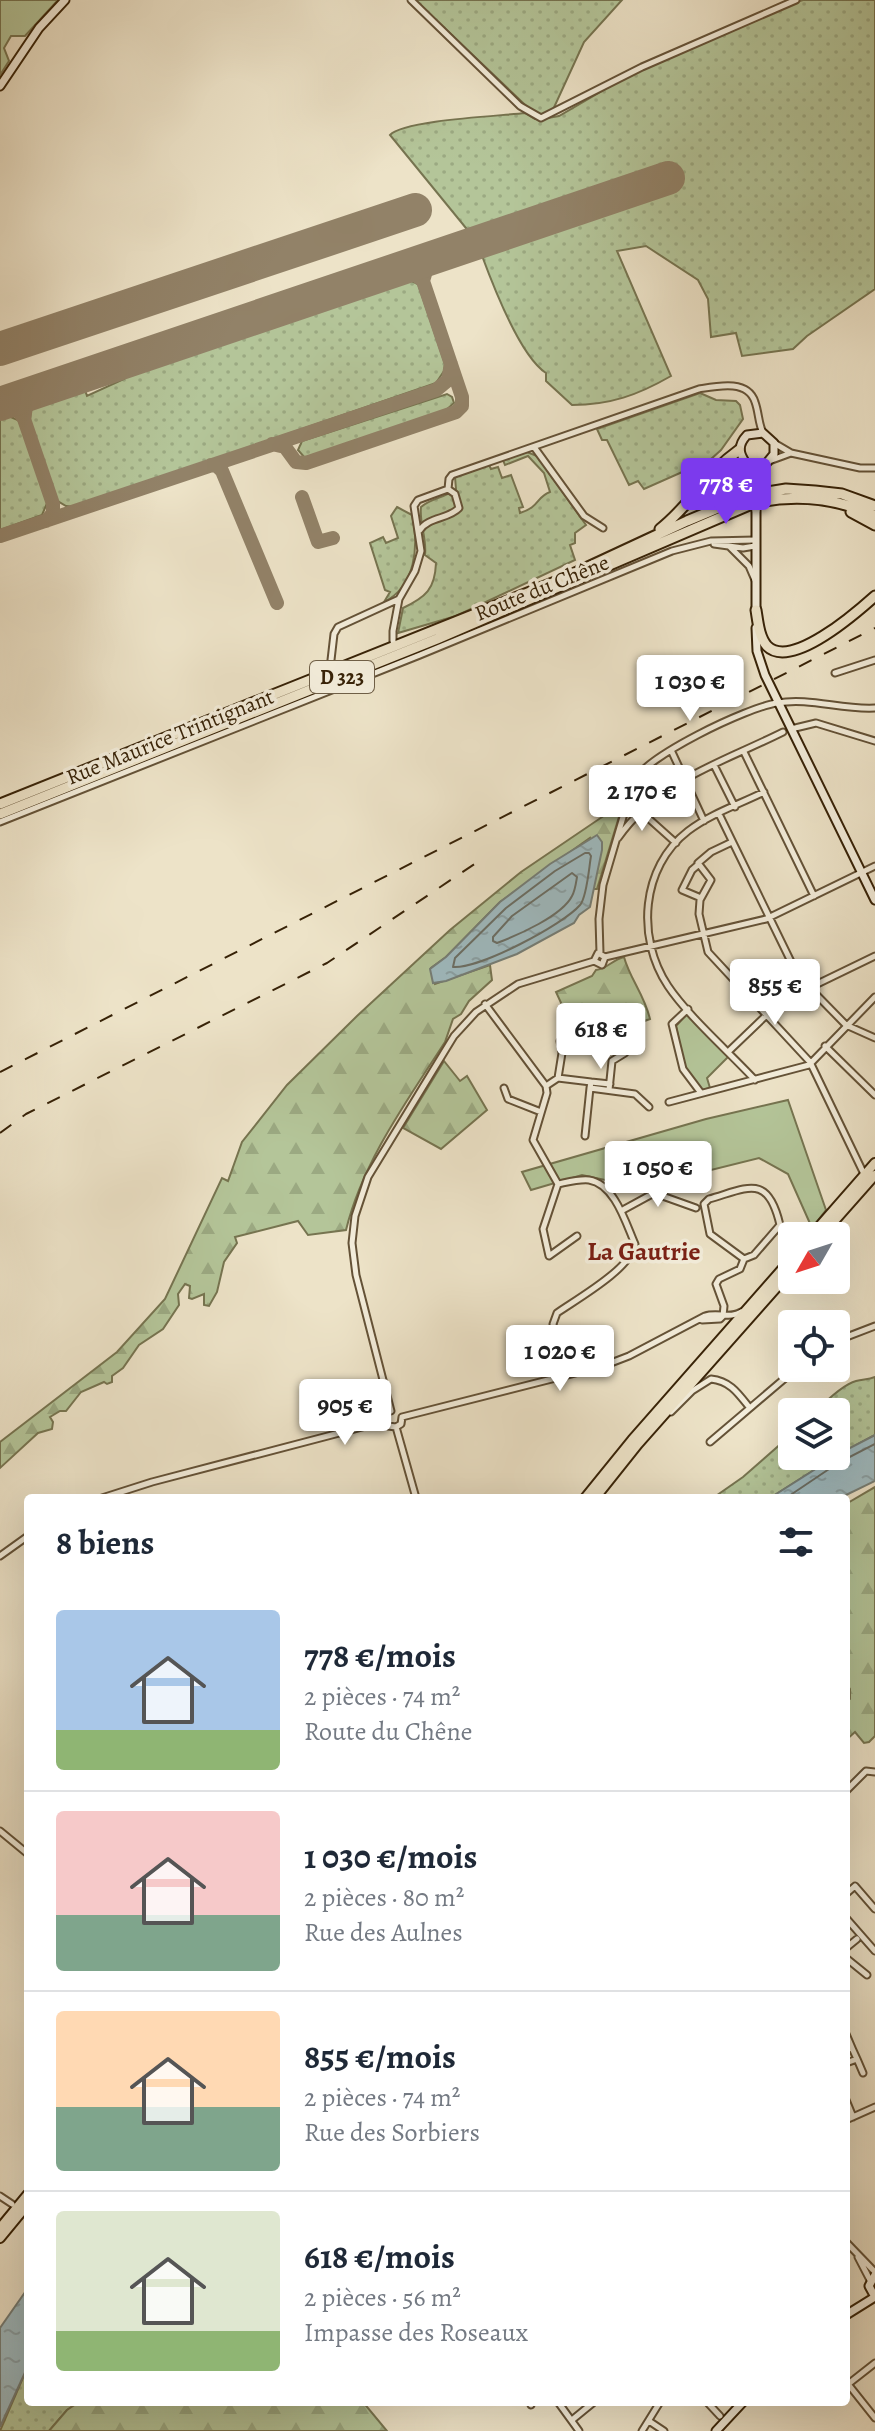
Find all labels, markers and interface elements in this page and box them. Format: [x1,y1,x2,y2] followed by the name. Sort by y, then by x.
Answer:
[670,458,782,526] pin: 778 €
[699,466,753,501] text: 778 €
[470,547,614,629] street label: Route du Chêne
[616,655,764,723] pin: 1 030 €
[310,661,374,693] road number: D 323
[655,663,725,698] text: 1 030 €
[62,682,278,792] street label: Rue Maurice Trintignant
[568,765,716,833] pin: 2 170 €
[607,773,677,808] text: 2 170 €
[719,959,831,1027] pin: 855 €
[748,967,802,1002] text: 855 €
[545,1003,657,1071] pin: 618 €
[574,1011,628,1046] text: 618 €
[584,1141,732,1209] pin: 1 050 €
[623,1149,693,1184] text: 1 050 €
[778,1222,850,1294] north arrow
[778,1222,850,1470] map controls
[587,1234,701,1269] district label: La Gautrie
[778,1310,850,1382] button: locate
[486,1325,634,1393] pin: 1 020 €
[524,1333,596,1368] text: 1 020 €
[289,1379,401,1447] pin: 905 €
[317,1387,373,1422] text: 905 €
[778,1398,850,1470] button: layers
[56,1519,154,1566] text: 8 biens
[774,1520,818,1564] icon: filters
[304,1632,456,1679] text: 778 €/mois
[120,1642,216,1738] icon: home
[304,1679,460,1714] text: 2 pièces · 74 m²
[304,1714,472,1749] text: Route du Chêne
[304,1833,477,1880] text: 1 030 €/mois
[120,1843,216,1939] icon: home
[304,1880,464,1915] text: 2 pièces · 80 m²
[304,1915,463,1950] text: Rue des Aulnes
[304,2033,456,2080] text: 855 €/mois
[120,2043,216,2139] icon: home
[304,2080,460,2115] text: 2 pièces · 74 m²
[304,2115,480,2150] text: Rue des Sorbiers
[304,2233,455,2280] text: 618 €/mois
[120,2243,216,2339] icon: home
[304,2280,461,2315] text: 2 pièces · 56 m²
[304,2315,528,2350] text: Impasse des Roseaux

